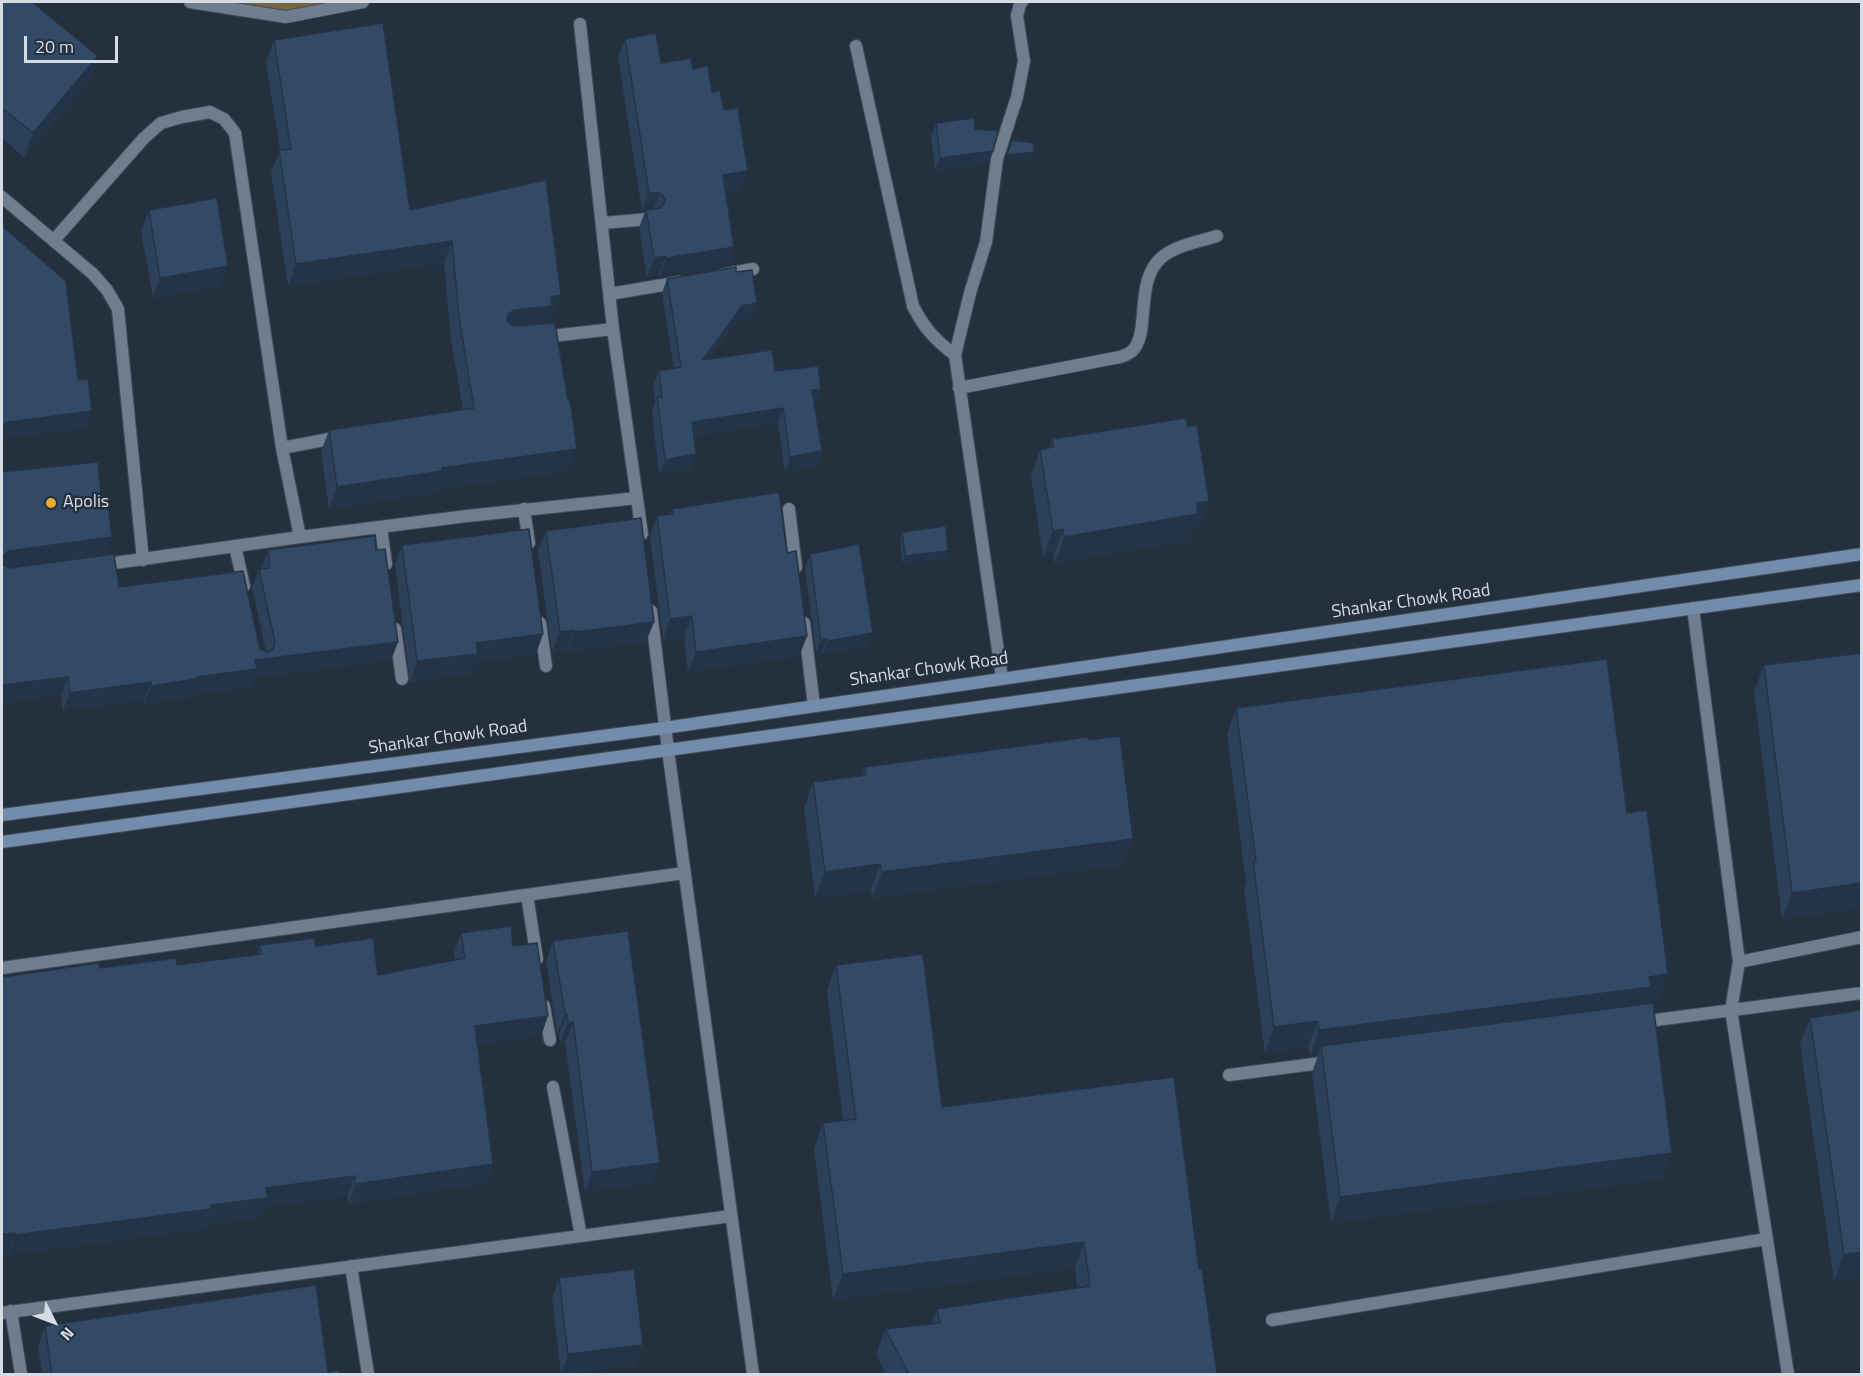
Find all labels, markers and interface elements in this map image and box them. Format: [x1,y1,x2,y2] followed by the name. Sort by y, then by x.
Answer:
[27,24,122,62] scale bar
[35,33,74,60] text: 20 m
[63,492,109,514] place label: Apolis
[44,496,58,510] marker: Apolis
[1330,580,1492,624] street label: Shankar Chowk Road
[848,648,1010,692] street label: Shankar Chowk Road
[367,716,529,760] street label: Shankar Chowk Road
[24,1292,84,1352] north arrow
[55,1322,80,1346] text: N

